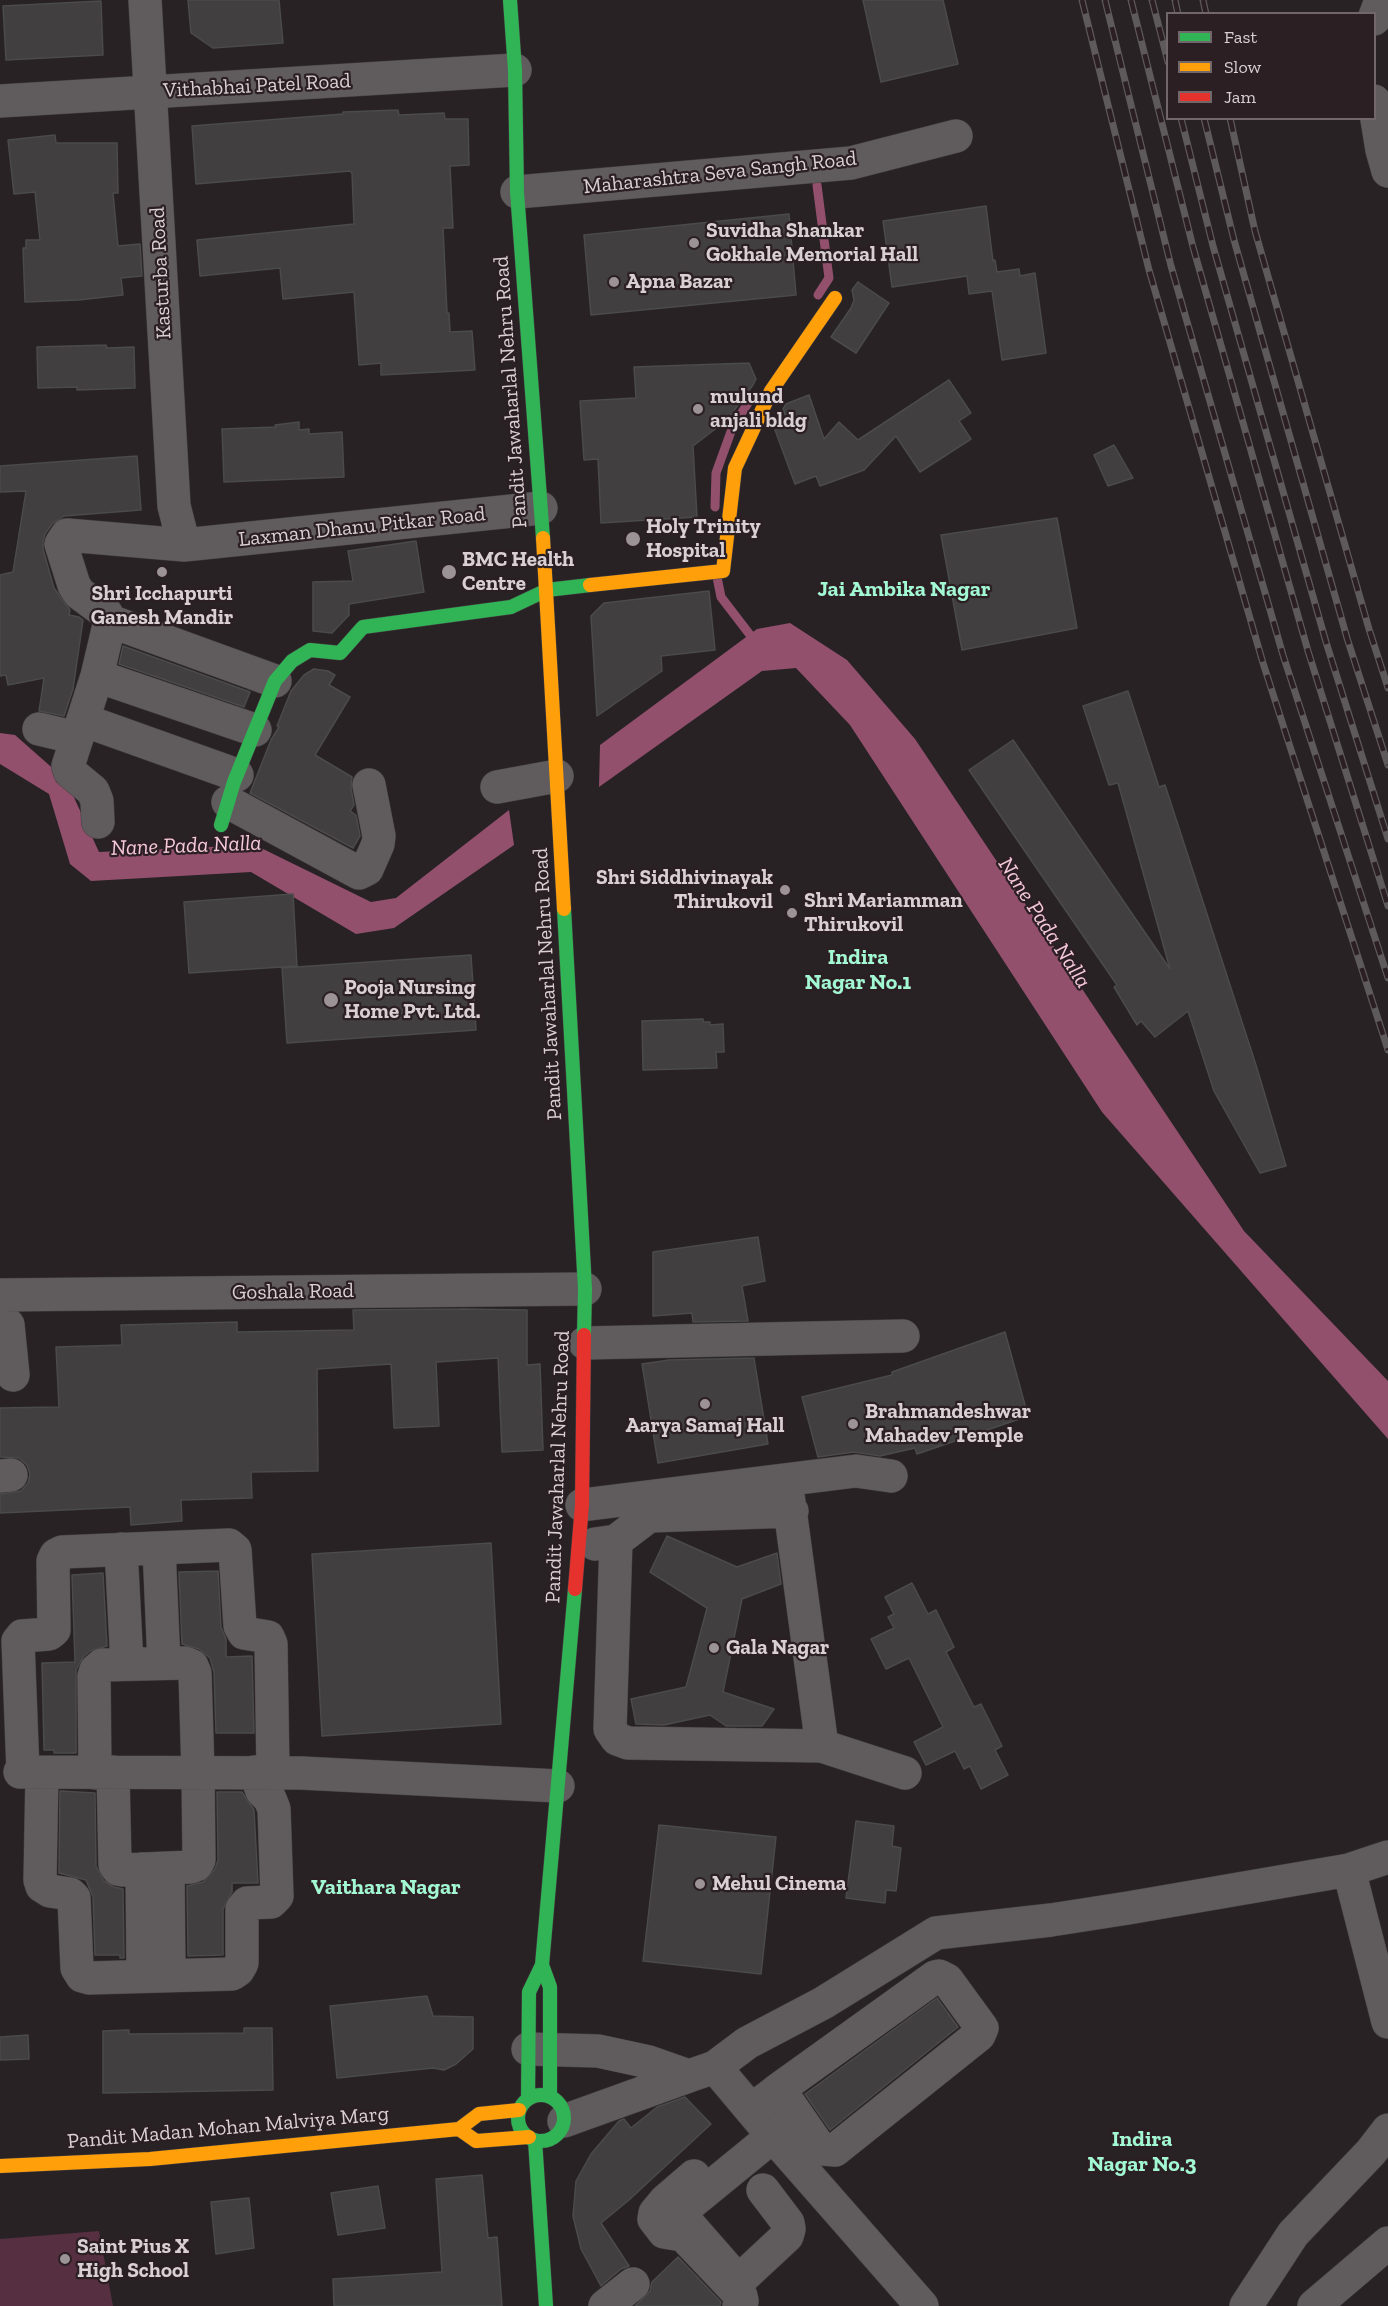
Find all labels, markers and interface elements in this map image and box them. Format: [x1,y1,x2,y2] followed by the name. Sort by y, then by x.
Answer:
[1166,12,1376,120] legend
[1224,26,1257,48] text: Fast
[1224,56,1261,78] text: Slow
[163,69,351,103] street label: Vithabhai Patel Road
[1224,86,1256,108] text: Jam
[582,146,858,200] street label: Maharashtra Seva Sangh Road
[145,206,177,340] street label: Kasturba Road
[706,218,918,268] place label: Suvidha Shankar Gokhale Memorial Hall
[687,236,701,250] marker: Suvidha Shankar Gokhale Memorial Hall
[489,255,533,529] street label: Pandit Jawaharlal Nehru Road
[626,269,733,295] place label: Apna Bazar
[607,275,621,289] marker: Apna Bazar
[710,384,807,434] place label: mulund anjali bldg
[691,402,705,416] marker: mulund anjali bldg
[237,502,487,552] street label: Laxman Dhanu Pitkar Road
[646,514,761,564] place label: Holy Trinity Hospital
[624,530,642,548] marker: Holy Trinity Hospital
[462,547,574,597] place label: BMC Health Centre
[440,563,458,581] marker: BMC Health Centre
[155,565,169,579] marker: Shri Icchapurti Ganesh Mandir
[818,577,990,603] district label: Jai Ambika Nagar
[91,581,233,631] place label: Shri Icchapurti Ganesh Mandir
[110,830,262,862] water label: Nane Pada Nalla
[528,847,568,1121] street label: Pandit Jawaharlal Nehru Road
[992,853,1096,993] water label: Nane Pada Nalla
[596,865,773,915] place label: Shri Siddhivinayak Thirukovil
[778,883,792,897] marker: Shri Siddhivinayak Thirukovil
[804,888,963,938] place label: Shri Mariamman Thirukovil
[785,906,799,920] marker: Shri Mariamman Thirukovil
[805,945,911,996] district label: Indira Nagar No.1
[344,975,480,1025] place label: Pooja Nursing Home Pvt. Ltd.
[322,991,340,1009] marker: Pooja Nursing Home Pvt. Ltd.
[232,1278,354,1306] street label: Goshala Road
[541,1330,575,1604] street label: Pandit Jawaharlal Nehru Road
[698,1397,712,1411] marker: Aarya Samaj Hall
[865,1399,1031,1449] place label: Brahmandeshwar Mahadev Temple
[625,1413,785,1439] place label: Aarya Samaj Hall
[846,1417,860,1431] marker: Brahmandeshwar Mahadev Temple
[726,1635,829,1661] place label: Gala Nagar
[707,1641,721,1655] marker: Gala Nagar
[712,1871,846,1897] place label: Mehul Cinema
[311,1875,461,1901] district label: Vaithara Nagar
[693,1877,707,1891] marker: Mehul Cinema
[66,2101,390,2155] street label: Pandit Madan Mohan Malviya Marg
[1087,2127,1197,2178] district label: Indira Nagar No.3
[77,2234,189,2284] place label: Saint Pius X High School
[58,2252,72,2266] marker: Saint Pius X High School

